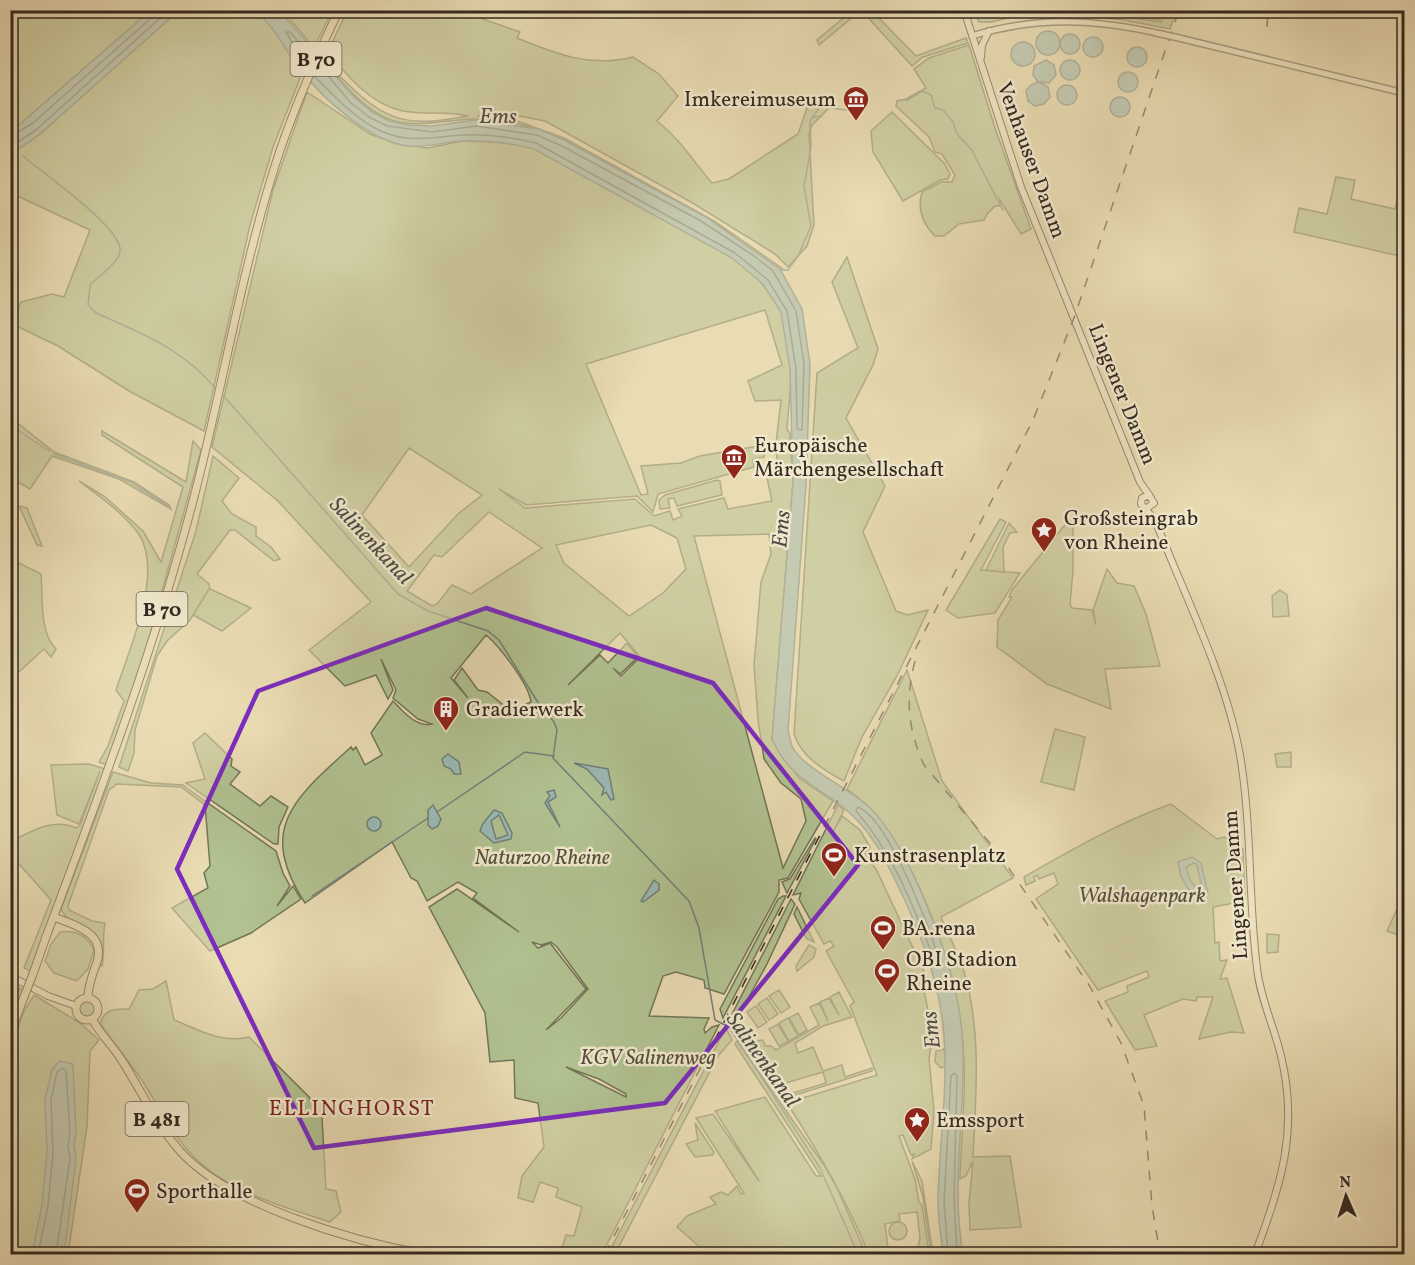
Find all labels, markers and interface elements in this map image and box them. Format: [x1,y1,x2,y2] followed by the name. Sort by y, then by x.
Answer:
[290,42,342,76] road number: B 70
[989,78,1072,243] street label: Venhauser Damm
[841,84,871,122] museum icon: Imkereimuseum
[684,86,836,115] place label: Imkereimuseum
[479,102,517,133] water label: Ems
[1080,320,1163,469] street label: Lingener Damm
[754,432,944,485] place label: Europäische Märchengesellschaft
[719,442,749,480] museum icon: Europäische Märchengesellschaft
[321,491,419,593] water label: Salinenkanal
[1064,505,1198,558] place label: Großsteingrab von Rheine
[765,509,800,549] water label: Ems
[1029,515,1059,553] place icon: Großsteingrab von Rheine
[136,592,188,626] road number: B 70
[431,694,461,732] building icon: Gradierwerk
[466,696,584,725] place label: Gradierwerk
[1217,809,1256,961] street label: Lingener Damm
[819,840,849,878] sports icon: Kunstrasenplatz
[854,842,1006,871] place label: Kunstrasenplatz
[474,844,610,873] park label: Naturzoo Rheine
[1078,882,1206,911] park label: Walshagenpark
[868,913,898,951] sports icon: BA.rena
[902,915,976,944] place label: BA.rena
[906,946,1017,999] place label: OBI Stadion Rheine
[872,956,902,994] sports icon: OBI Stadion Rheine
[718,1006,807,1115] water label: Salinenkanal
[915,1009,950,1050] water label: Ems
[580,1044,716,1073] park label: KGV Salinenweg
[269,1094,435,1125] district label: ELLINGHORST
[126,1102,188,1136] road number: B 481
[902,1105,932,1143] place icon: Emssport
[936,1107,1025,1136] place label: Emssport
[1316,1166,1376,1226] north arrow
[1339,1172,1352,1194] text: N
[122,1176,152,1214] sports icon: Sporthalle
[156,1178,252,1207] place label: Sporthalle

